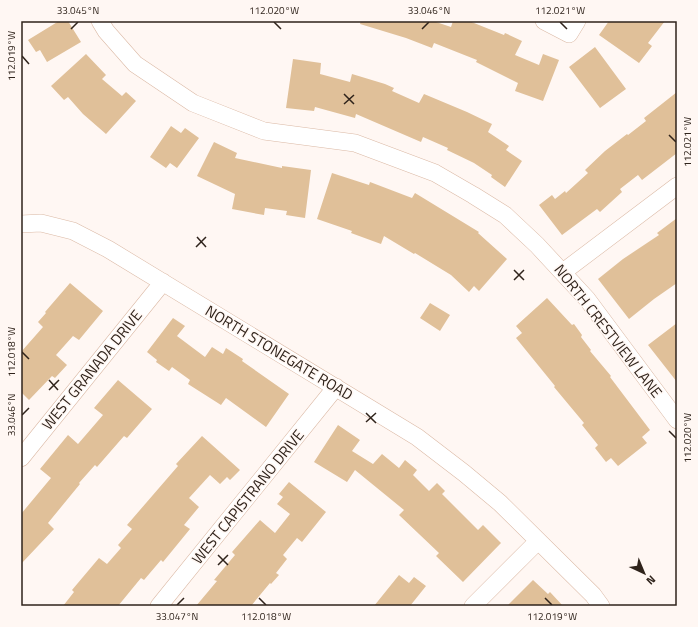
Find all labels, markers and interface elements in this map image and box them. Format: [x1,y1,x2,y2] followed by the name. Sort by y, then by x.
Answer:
[57,3,99,18] text: 33.045°N
[249,3,299,18] text: 112.020°W
[408,3,450,18] text: 33.046°N
[535,3,585,18] text: 112.021°W
[4,31,19,81] text: 112.019°W
[680,117,695,167] text: 112.021°W
[549,259,668,402] street label: NORTH CRESTVIEW LANE
[201,299,358,406] street label: NORTH STONEGATE ROAD
[36,305,147,435] street label: WEST GRANADA DRIVE
[4,327,19,377] text: 112.018°W
[4,394,19,436] text: 33.046°N
[680,413,695,463] text: 112.020°W
[186,424,309,569] street label: WEST CAPISTRANO DRIVE
[624,553,664,593] north arrow
[643,572,659,589] text: N
[156,609,198,624] text: 33.047°N
[241,609,291,624] text: 112.018°W
[527,609,577,624] text: 112.019°W

